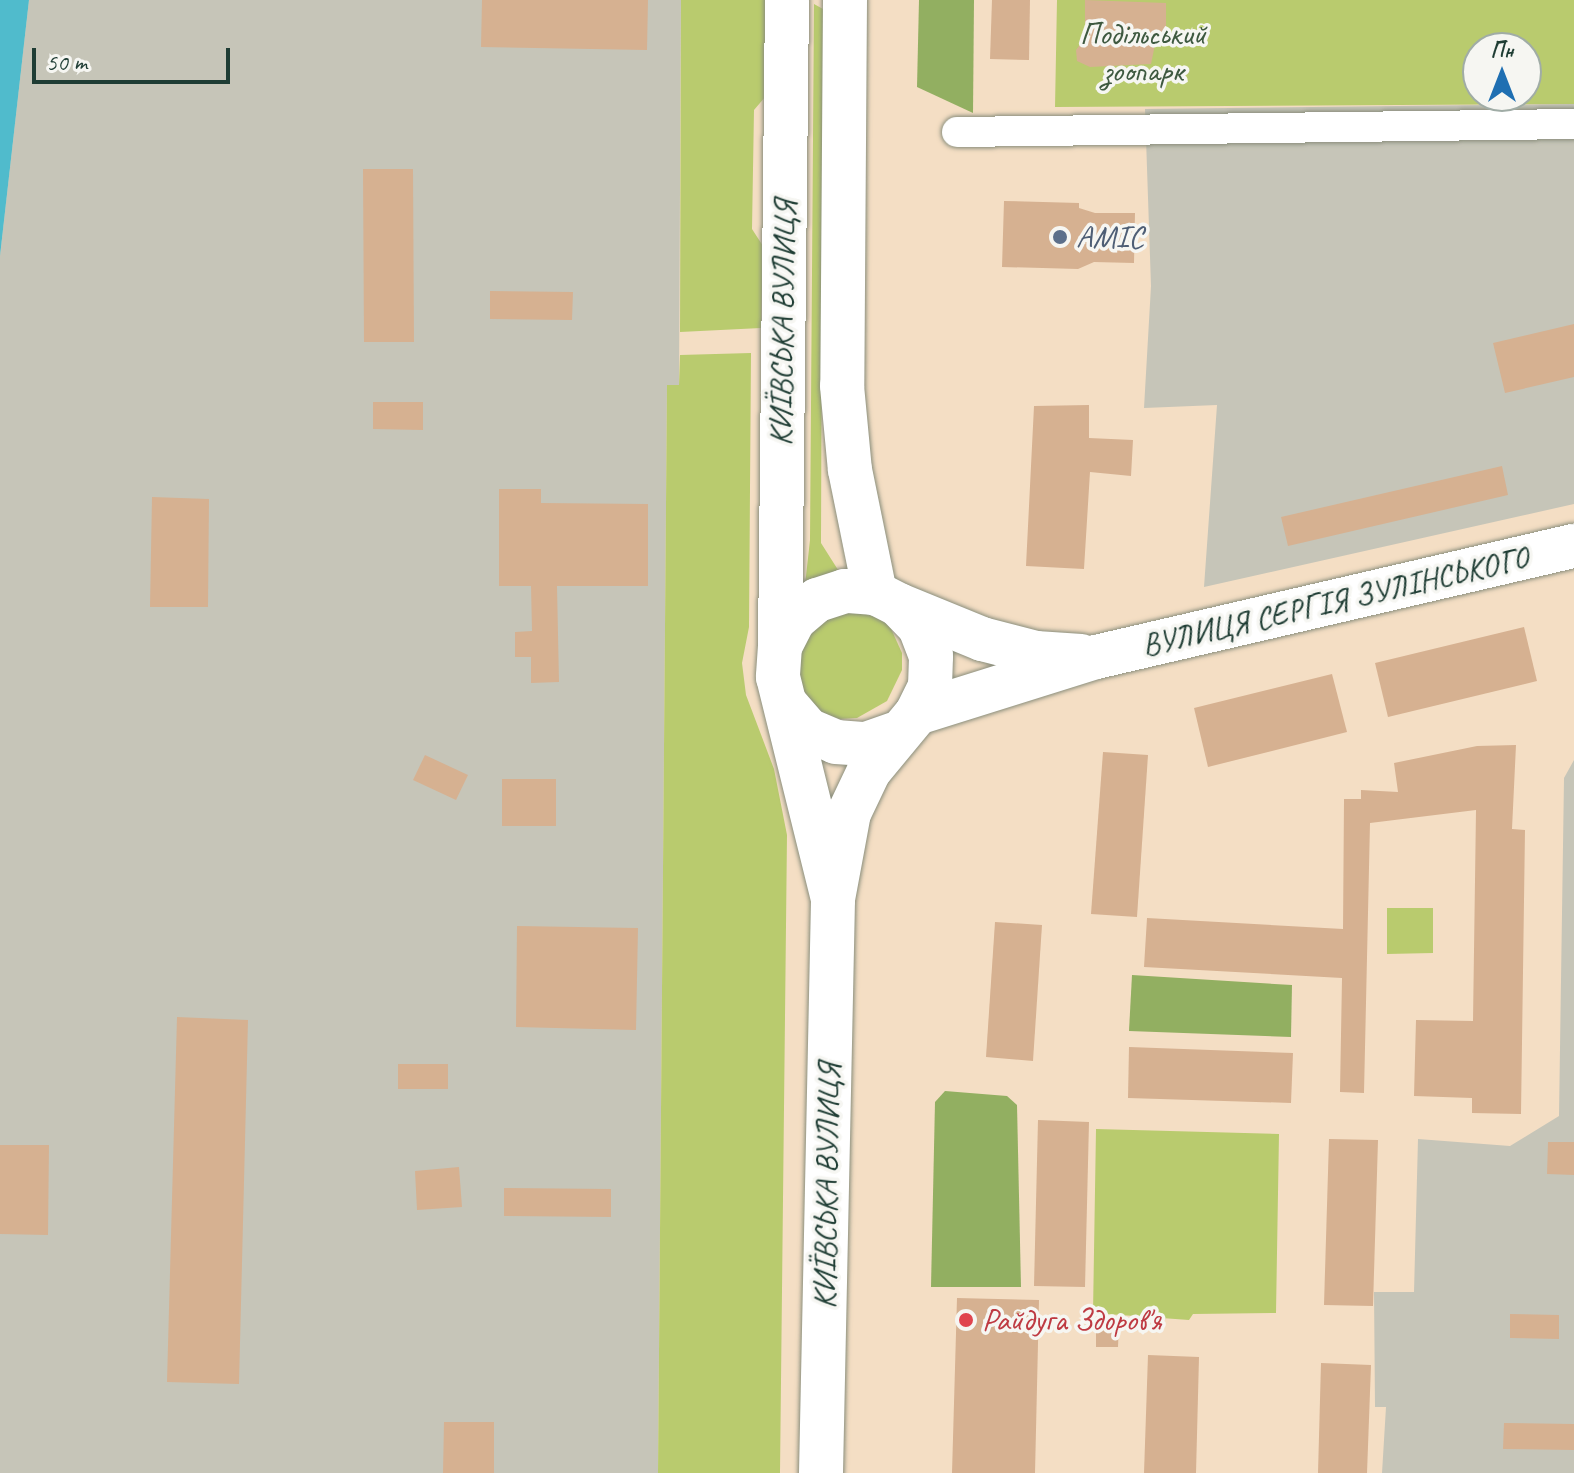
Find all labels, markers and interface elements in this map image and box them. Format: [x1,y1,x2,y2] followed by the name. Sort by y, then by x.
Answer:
[1080,16,1206,91] park label: Подільський зоопарк
[36,32,234,82] scale bar
[1462,32,1542,112] north arrow
[1490,36,1514,64] text: Пн
[46,47,87,77] text: 50 m
[762,201,804,445] street label: КИЇВСЬКА ВУЛИЦЯ
[1076,218,1144,256] place label: АМІС
[1051,228,1069,246] marker: АМІС
[1140,539,1530,665] street label: ВУЛИЦЯ СЕРГІЯ ЗУЛІНСЬКОГО
[806,1064,848,1308] street label: КИЇВСЬКА ВУЛИЦЯ
[982,1301,1163,1339] place label: Райдуга Здоров'я
[957,1311,975,1329] marker: Райдуга Здоров'я

